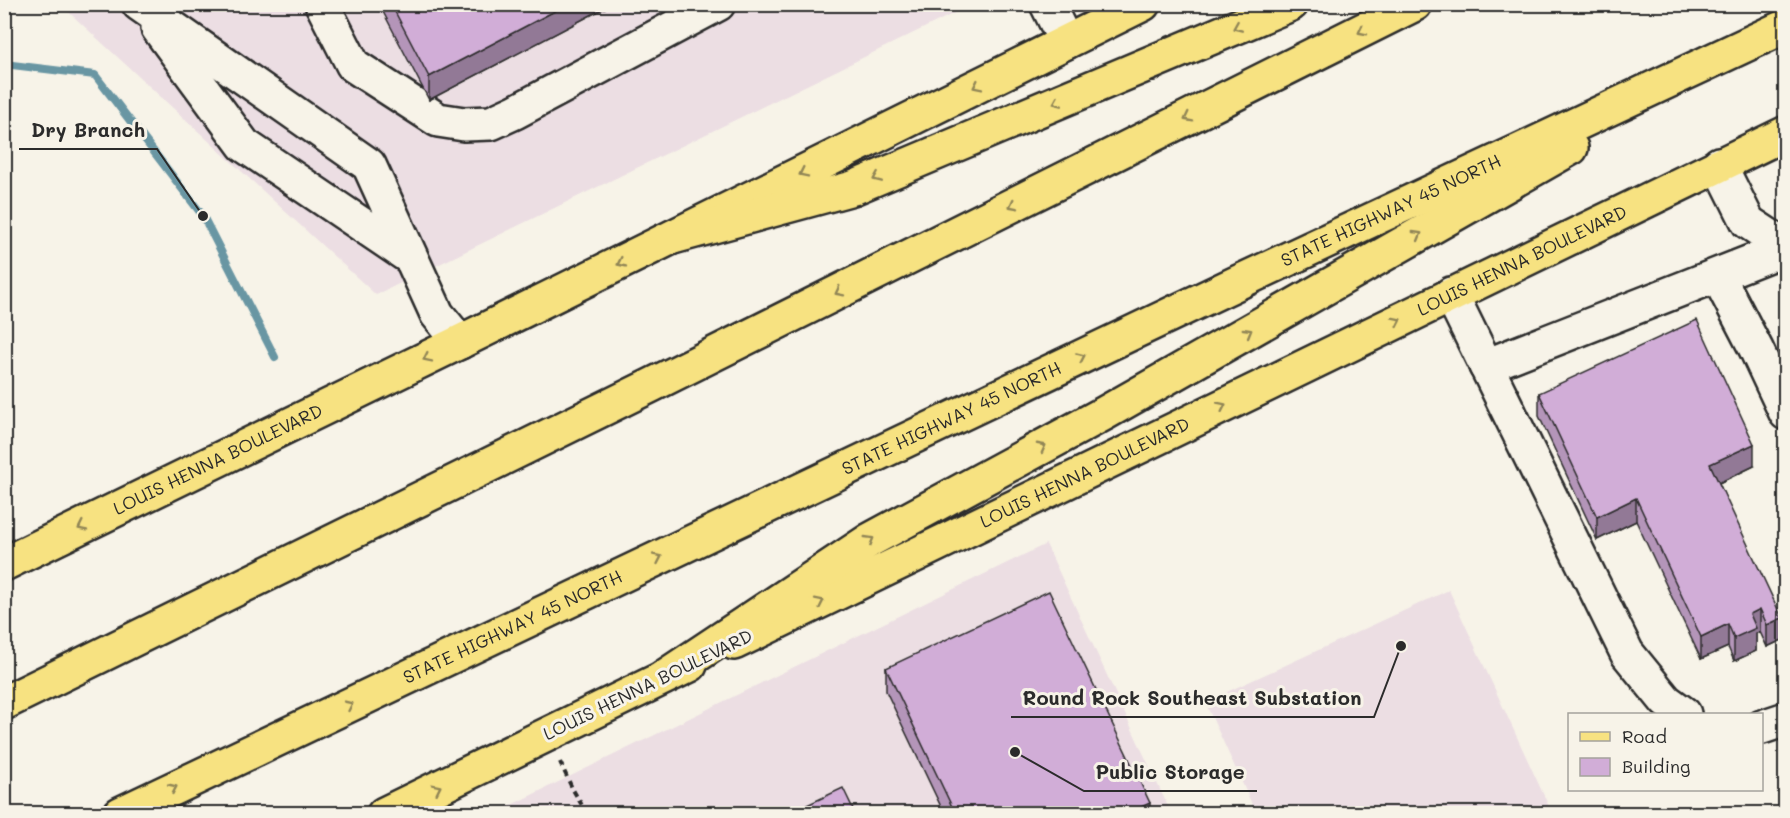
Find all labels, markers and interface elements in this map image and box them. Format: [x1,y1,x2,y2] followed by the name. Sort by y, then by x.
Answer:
[1232,20,1243,32] one-way arrow
[1358,23,1369,35] one-way arrow
[973,79,984,90] one-way arrow
[1052,95,1063,107] one-way arrow
[1183,110,1194,122] one-way arrow
[19,111,157,149] callout: Dry Branch
[31,116,145,142] text: Dry Branch
[1277,148,1505,272] street label: STATE HIGHWAY 45 NORTH
[798,165,809,177] one-way arrow
[873,171,884,183] one-way arrow
[1009,197,1020,209] one-way arrow
[1413,199,1631,321] street label: LOUIS HENNA BOULEVARD
[1412,231,1422,242] one-way arrow
[616,256,627,267] one-way arrow
[835,285,845,296] one-way arrow
[1391,316,1402,328] one-way arrow
[1242,327,1253,339] one-way arrow
[422,351,433,363] one-way arrow
[1074,353,1085,365] one-way arrow
[838,355,1065,480] street label: STATE HIGHWAY 45 NORTH
[109,398,326,520] street label: LOUIS HENNA BOULEVARD
[1215,401,1226,413] one-way arrow
[976,411,1193,533] street label: LOUIS HENNA BOULEVARD
[1035,443,1046,454] one-way arrow
[77,519,88,531] one-way arrow
[864,536,874,547] one-way arrow
[651,554,662,566] one-way arrow
[399,564,626,689] street label: STATE HIGHWAY 45 NORTH
[813,597,824,609] one-way arrow
[539,623,756,745] street label: LOUIS HENNA BOULEVARD
[1011,679,1374,717] callout: Round Rock Southeast Substation
[1023,684,1361,710] text: Round Rock Southeast Substation
[342,700,353,712] one-way arrow
[1568,713,1763,791] legend
[1622,724,1667,748] text: Road
[1084,753,1257,791] callout: Public Storage
[1622,754,1690,778] text: Building
[1095,758,1245,784] text: Public Storage
[166,784,177,796] one-way arrow
[430,784,441,795] one-way arrow

